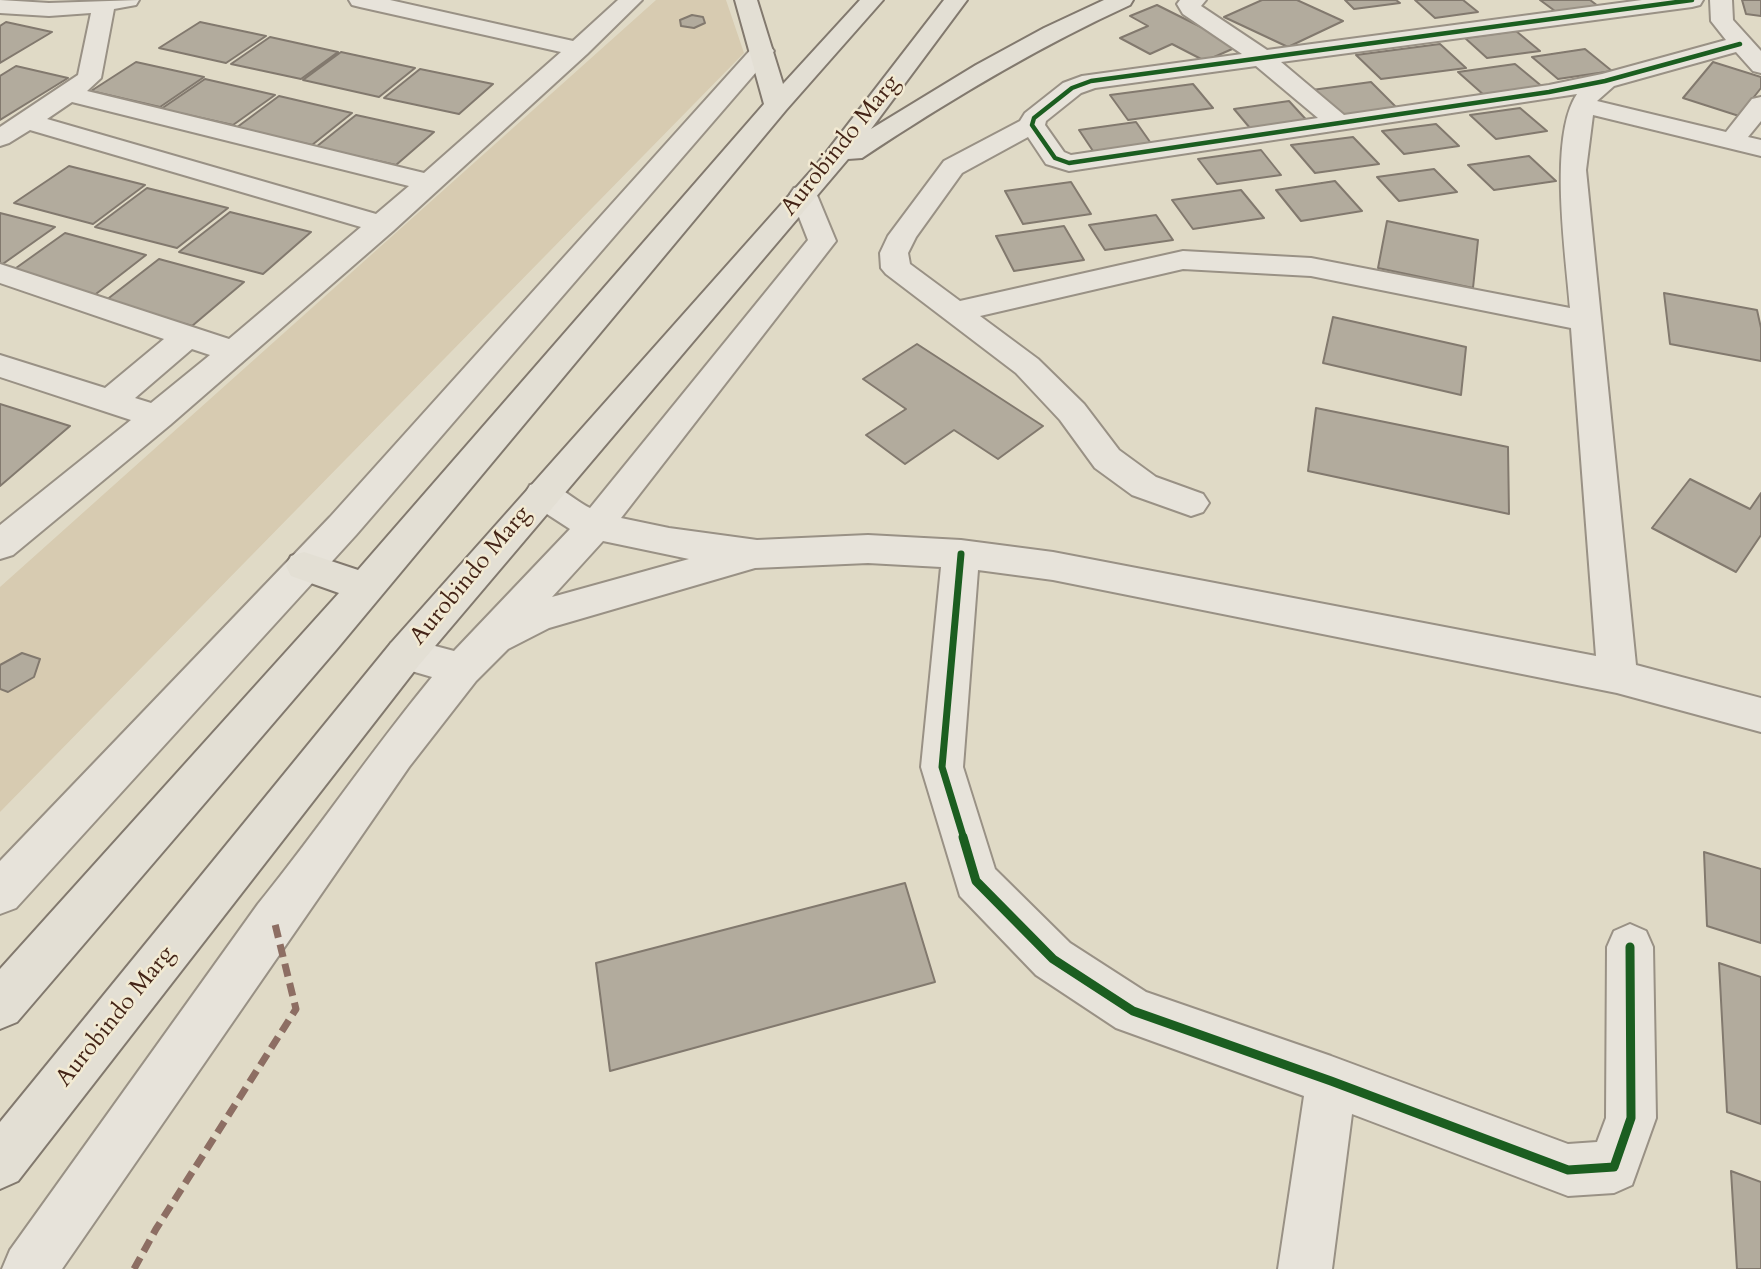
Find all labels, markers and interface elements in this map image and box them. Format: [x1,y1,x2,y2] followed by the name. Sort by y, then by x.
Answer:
[775,70,907,222] street label: Aurobindo Marg
[404,501,538,651] street label: Aurobindo Marg
[50,941,182,1093] street label: Aurobindo Marg

